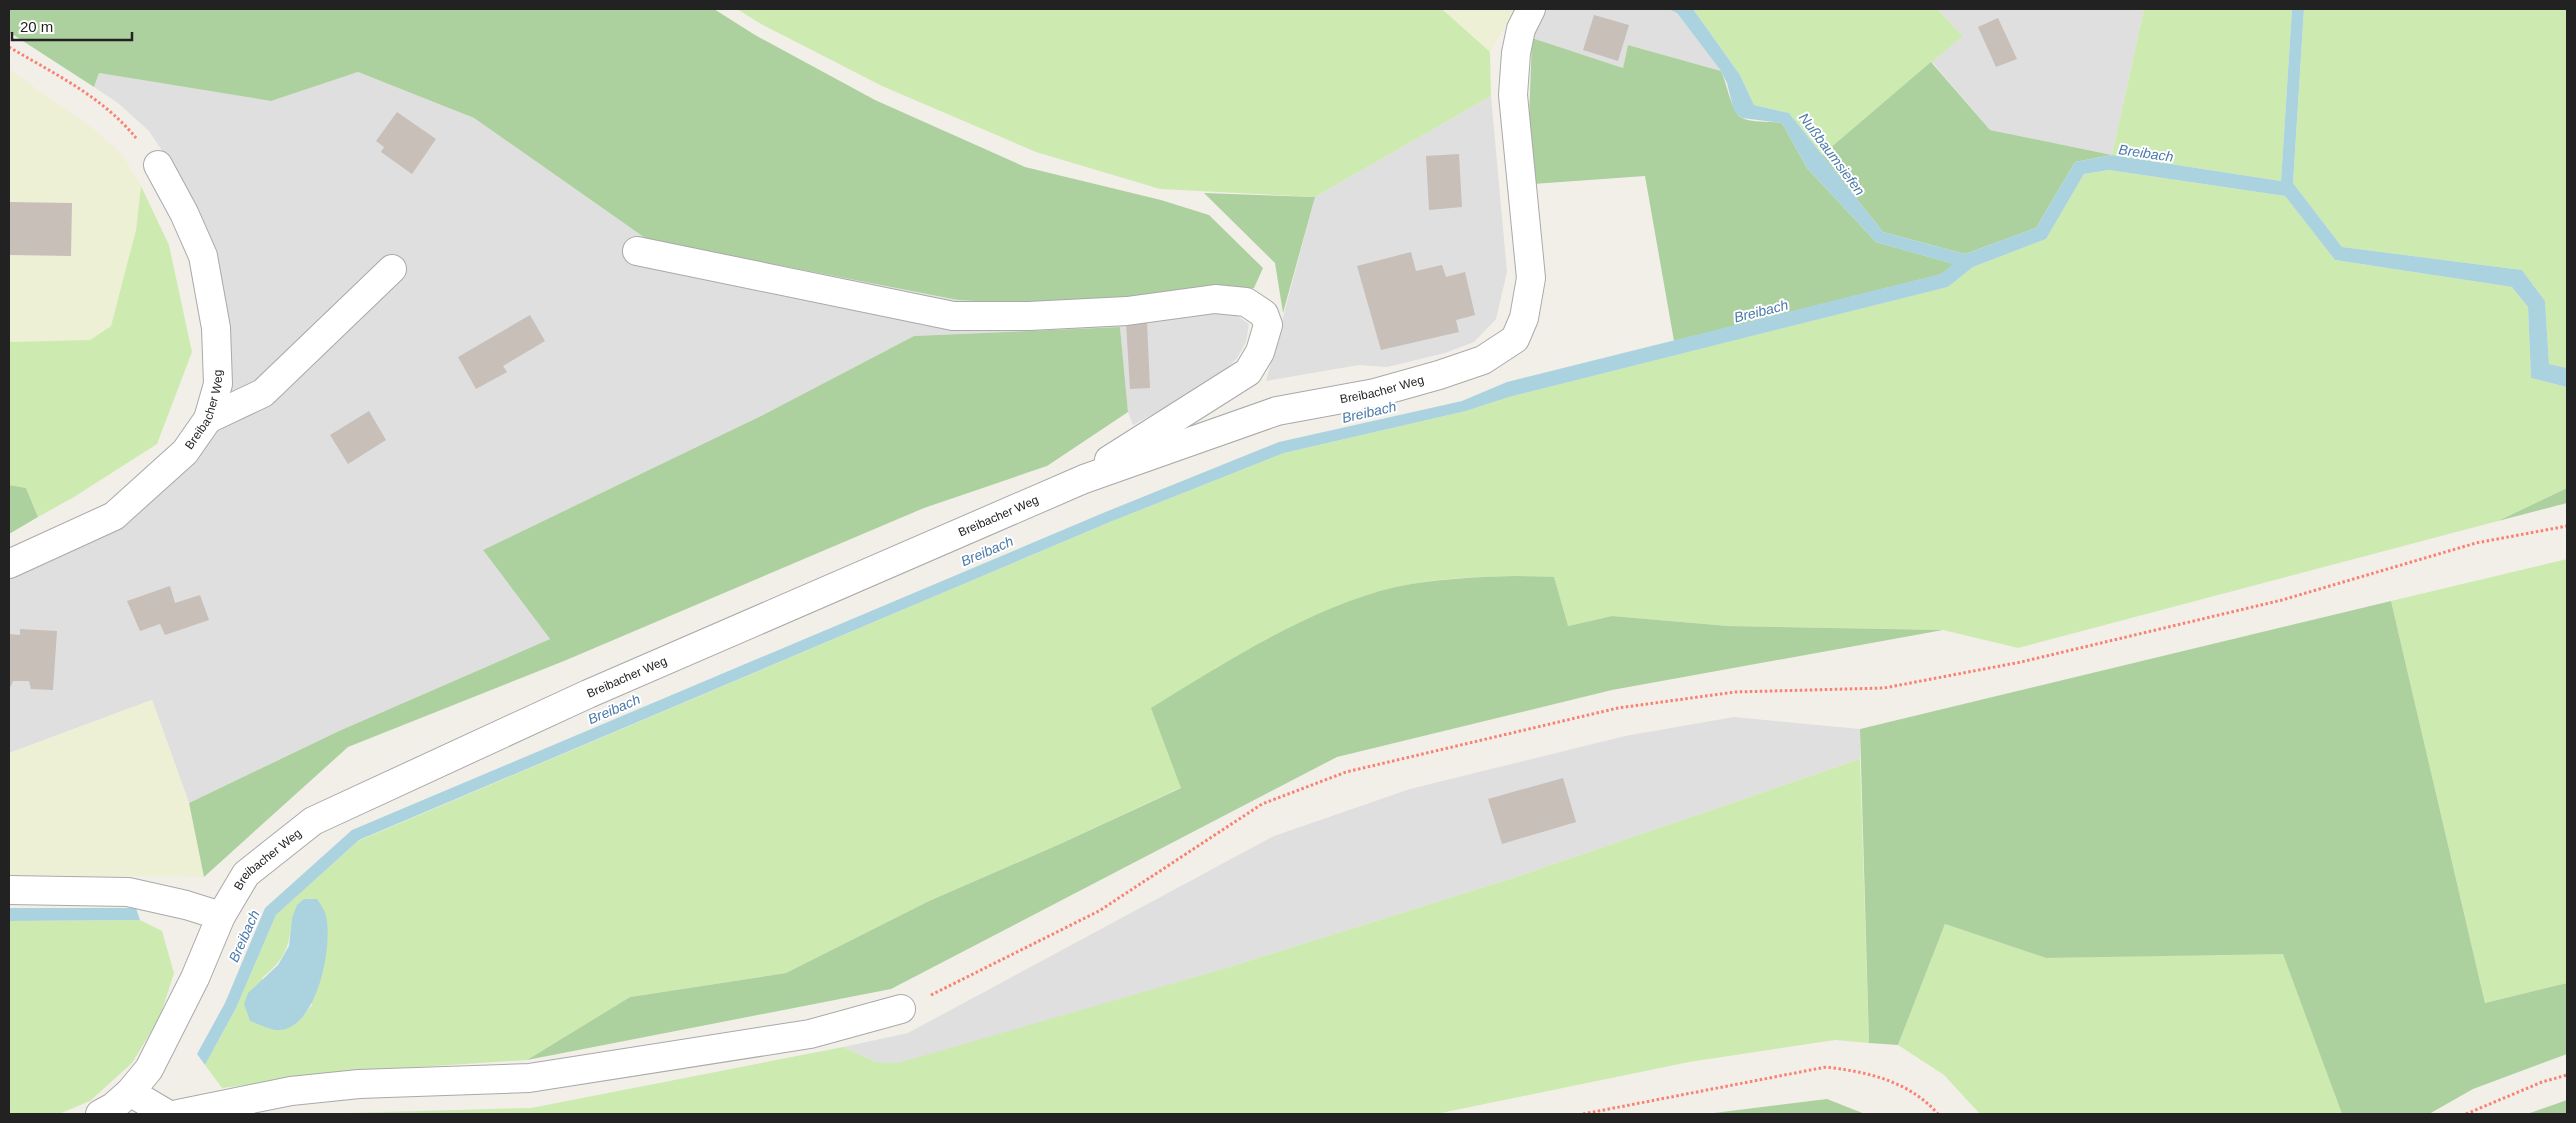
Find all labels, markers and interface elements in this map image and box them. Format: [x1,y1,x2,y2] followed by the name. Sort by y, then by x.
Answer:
[12,10,132,42] scale bar
[20,18,53,35] text: 20 m
[1796,110,1868,198] water label: Nußbaumsiefen
[2118,141,2175,165] water label: Breibach
[1732,297,1790,325] water label: Breibach
[182,369,225,452] street label: Breibacher Weg
[1339,373,1425,406] street label: Breibacher Weg
[1340,398,1398,426] water label: Breibach
[956,493,1041,540] street label: Breibacher Weg
[958,533,1016,569] water label: Breibach
[585,654,669,701] street label: Breibacher Weg
[585,691,643,727] water label: Breibach
[231,826,304,892] street label: Breibacher Weg
[225,907,263,964] water label: Breibach

